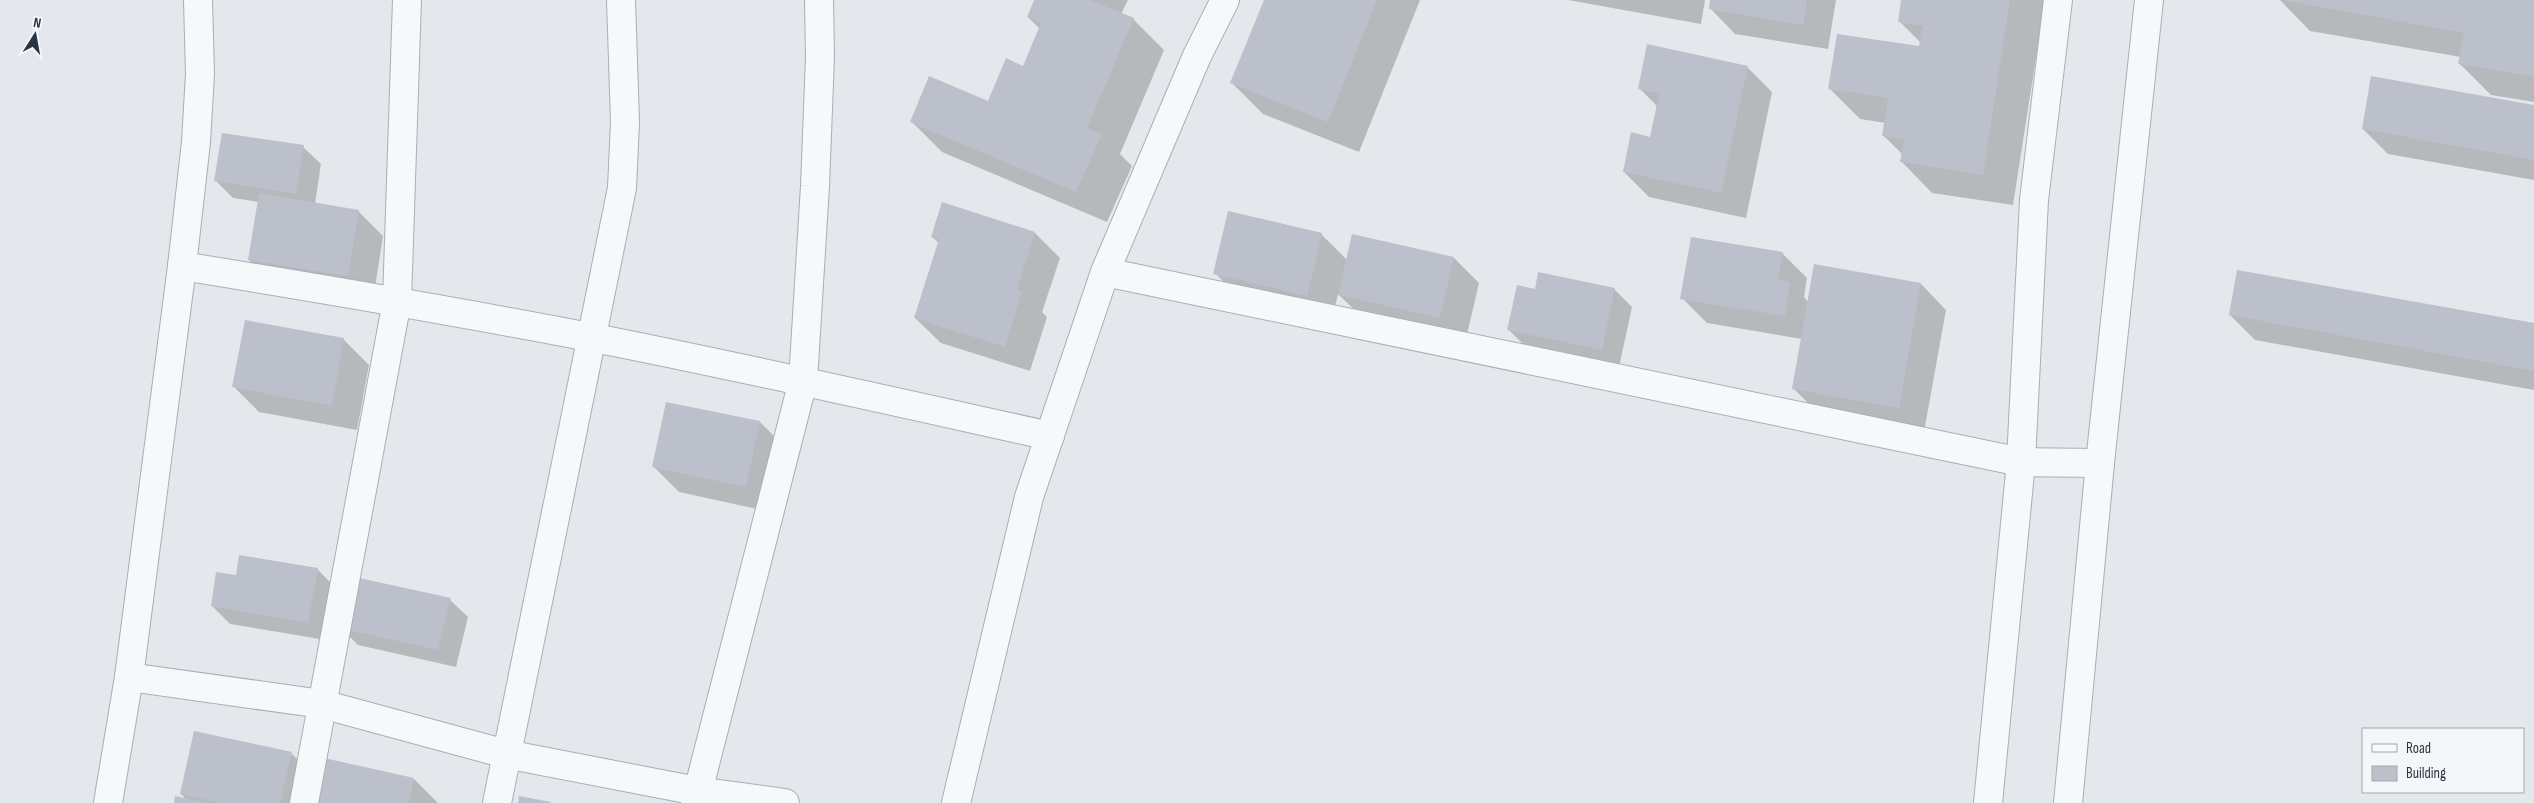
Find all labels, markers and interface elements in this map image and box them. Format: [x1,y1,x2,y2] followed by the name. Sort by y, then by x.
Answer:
[10,10,60,60] north arrow
[32,14,43,32] text: N
[2362,728,2524,793] legend
[2406,739,2431,758] text: Road
[2406,764,2446,783] text: Building

